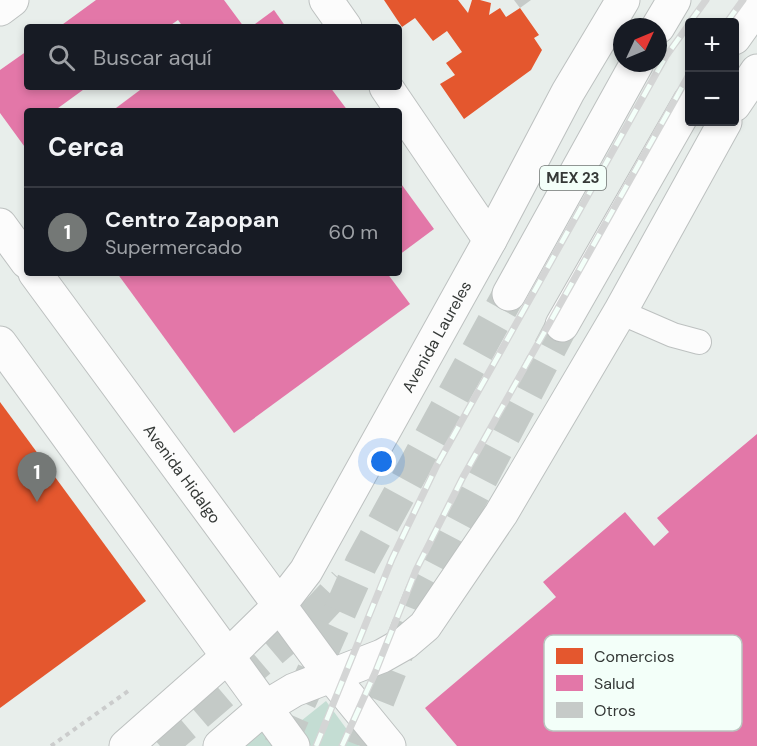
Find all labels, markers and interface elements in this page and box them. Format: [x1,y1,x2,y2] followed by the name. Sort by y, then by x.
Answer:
[613,18,667,72] north arrow
[685,18,739,126] map controls
[685,18,739,72] button: +
[24,24,402,90] search box
[45,41,78,74] icon: search
[93,43,212,72] text: Buscar aquí
[685,72,739,126] button: −
[48,130,124,164] text: Cerca
[540,166,606,190] road number: MEX 23
[105,205,279,234] text: Centro Zapopan
[64,219,71,245] text: 1
[329,219,378,245] text: 60 m
[105,234,242,260] text: Supermercado
[397,277,476,396] street label: Avenida Laureles
[139,420,226,527] street label: Avenida Hidalgo
[367,447,396,476] your location
[18,452,57,502] pin: 1
[544,635,742,731] legend
[594,646,674,667] text: Comercios
[594,673,635,694] text: Salud
[594,700,636,721] text: Otros

